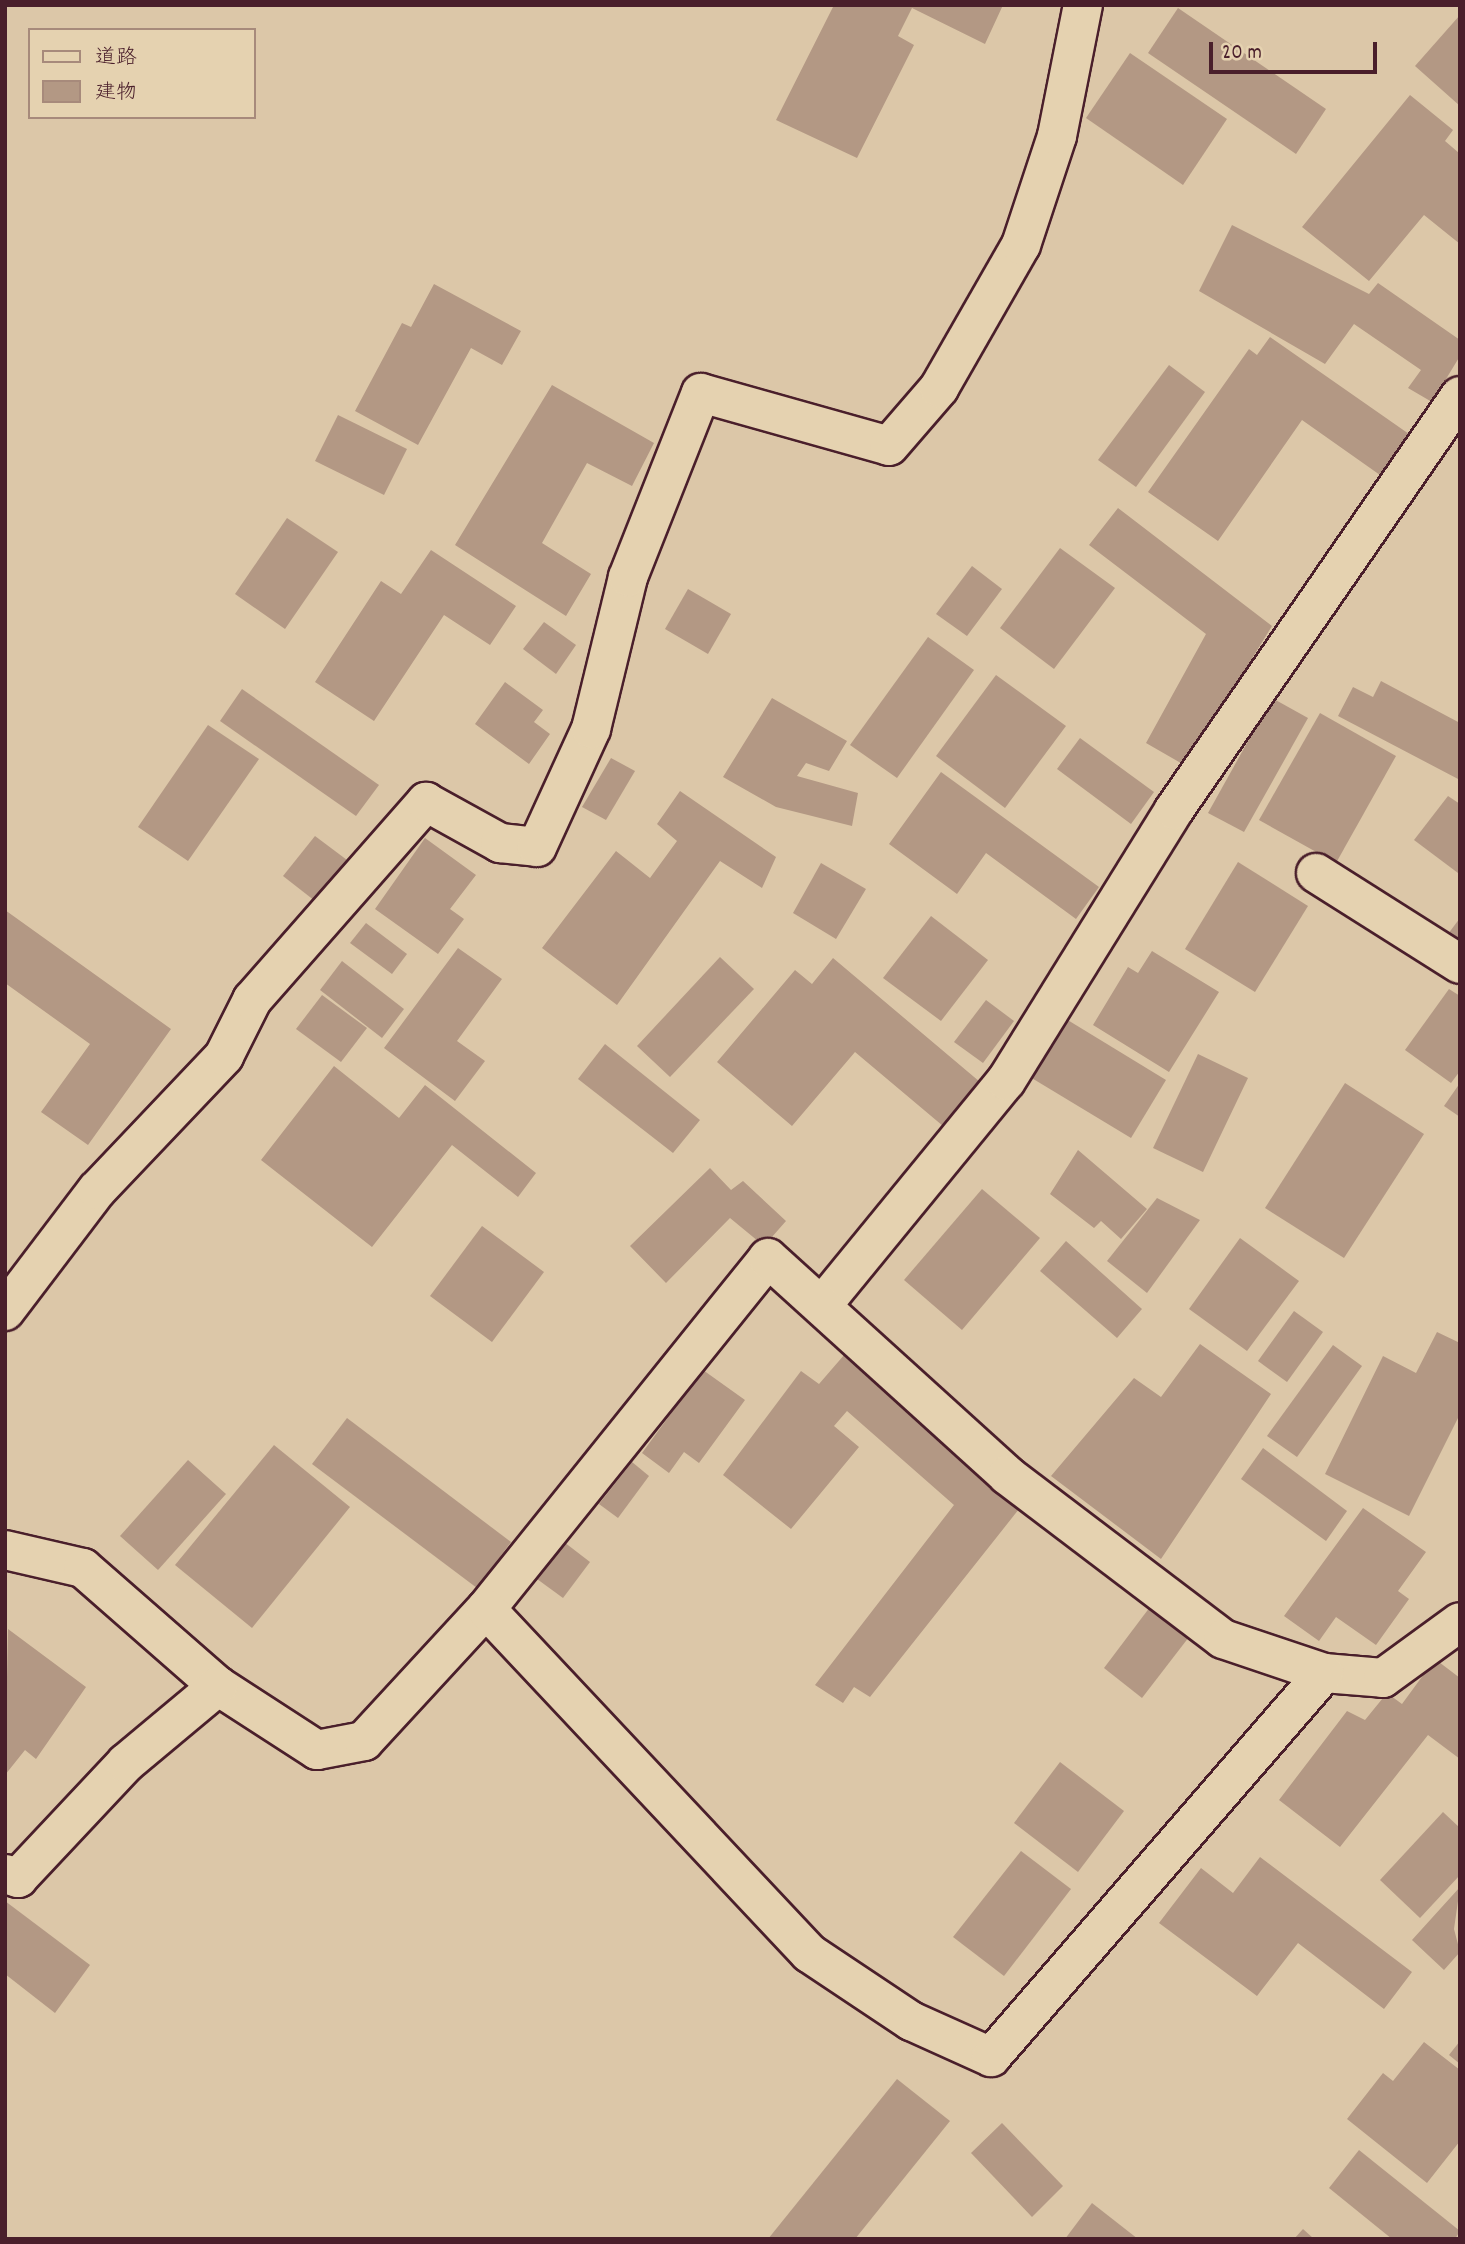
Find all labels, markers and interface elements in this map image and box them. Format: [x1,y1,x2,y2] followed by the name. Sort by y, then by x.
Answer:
[28,28,256,119] legend
[1213,28,1381,72] scale bar
[1222,39,1262,69] text: 20 m
[95,44,137,74] text: 道路
[95,79,137,109] text: 建物

